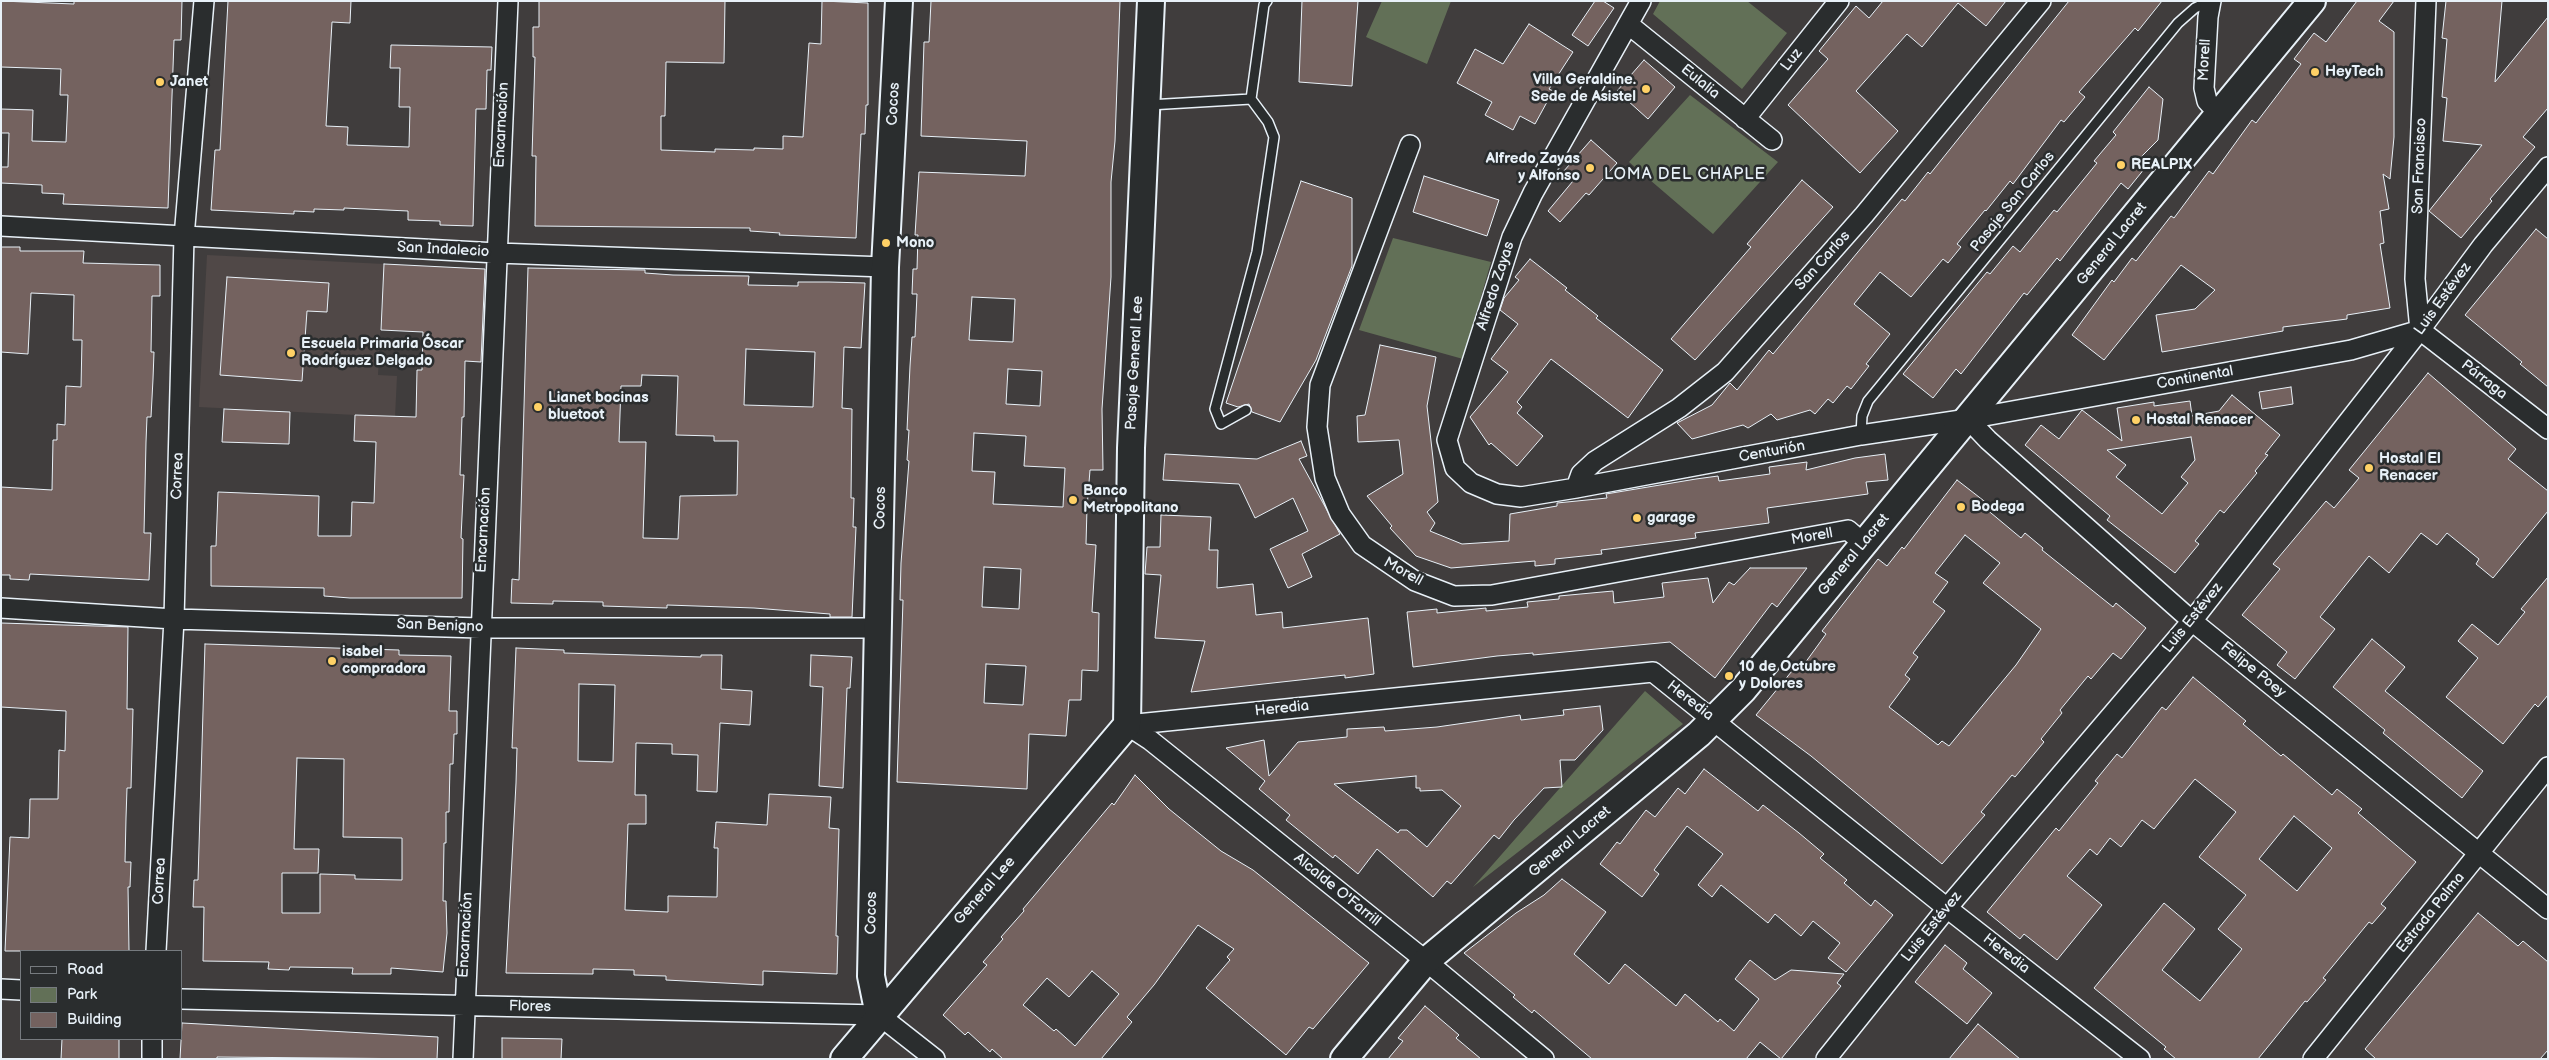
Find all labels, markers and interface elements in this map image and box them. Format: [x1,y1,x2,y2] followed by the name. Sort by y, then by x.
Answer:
[2195,38,2215,82] street label: Morell
[1777,45,1807,75] street label: Luz
[1677,61,1723,103] street label: Eulalia
[2325,63,2383,81] place label: HeyTech
[2309,66,2321,78] marker: HeyTech
[1531,71,1636,106] place label: Villa Geraldine. Sede de Asistel
[170,73,208,91] place label: Janet
[154,76,166,88] marker: Janet
[491,82,513,168] street label: Encarnación
[884,82,904,126] street label: Cocos
[1640,83,1652,95] marker: Villa Geraldine. Sede de Asistel
[2409,117,2431,215] street label: San Francisco
[1967,148,2059,256] street label: Pasaje San Carlos
[1486,150,1580,185] place label: Alfredo Zayas y Alfonso
[2131,156,2192,174] place label: REALPIX
[2115,159,2127,171] marker: REALPIX
[1584,162,1596,174] marker: Alfredo Zayas y Alfonso
[1602,165,1768,185] district label: LOMA DEL CHAPLE
[2073,199,2151,289] street label: General Lacret
[1792,228,1854,294] street label: San Carlos
[896,234,934,252] place label: Mono
[880,237,892,249] marker: Mono
[396,239,490,261] street label: San Indalecio
[1473,239,1519,333] street label: Alfredo Zayas
[2411,259,2475,339] street label: Luis Estévez
[1123,296,1147,430] street label: Pasaje General Lee
[301,335,464,370] place label: Escuela Primaria Óscar Rodríguez Delgado
[285,347,297,359] marker: Escuela Primaria Óscar Rodríguez Delgado
[2457,356,2511,404] street label: Párraga
[2155,362,2235,394] street label: Continental
[548,389,649,424] place label: Lianet bocinas bluetoot
[532,401,544,413] marker: Lianet bocinas bluetoot
[2146,411,2253,429] place label: Hostal Renacer
[2130,414,2142,426] marker: Hostal Renacer
[1738,437,1806,467] street label: Centurión
[2379,450,2441,485] place label: Hostal El Renacer
[168,452,188,500] street label: Correa
[2363,462,2375,474] marker: Hostal El Renacer
[1083,482,1179,517] place label: Banco Metropolitano
[872,486,890,530] street label: Cocos
[473,487,495,573] street label: Encarnación
[1067,494,1079,506] marker: Banco Metropolitano
[1971,498,2025,516] place label: Bodega
[1955,501,1967,513] marker: Bodega
[1647,509,1695,527] place label: garage
[1814,510,1894,600] street label: General Lacret
[1631,512,1643,524] marker: garage
[1790,524,1834,550] street label: Morell
[1380,554,1426,590] street label: Morell
[2159,579,2227,657] street label: Luis Estévez
[396,615,484,637] street label: San Benigno
[2217,638,2289,702] street label: Felipe Poey
[342,643,426,678] place label: isabel compradora
[326,655,338,667] marker: isabel compradora
[1739,658,1836,693] place label: 10 de Octubre y Dolores
[1723,670,1735,682] marker: 10 de Octubre y Dolores
[1663,677,1717,725] street label: Heredia
[1254,697,1310,721] street label: Heredia
[1525,802,1615,882] street label: General Lacret
[1290,850,1384,930] street label: Alcalde O'Farrill
[951,853,1019,929] street label: General Lee
[150,857,170,905] street label: Correa
[2393,869,2469,957] street label: Estrada Palma
[1898,888,1966,966] street label: Luis Estévez
[863,891,881,935] street label: Cocos
[455,892,477,978] street label: Encarnación
[1979,930,2033,978] street label: Heredia
[20,950,182,1040] legend
[67,960,103,979] text: Road
[67,985,97,1004] text: Park
[509,998,551,1016] street label: Flores
[67,1010,122,1029] text: Building

